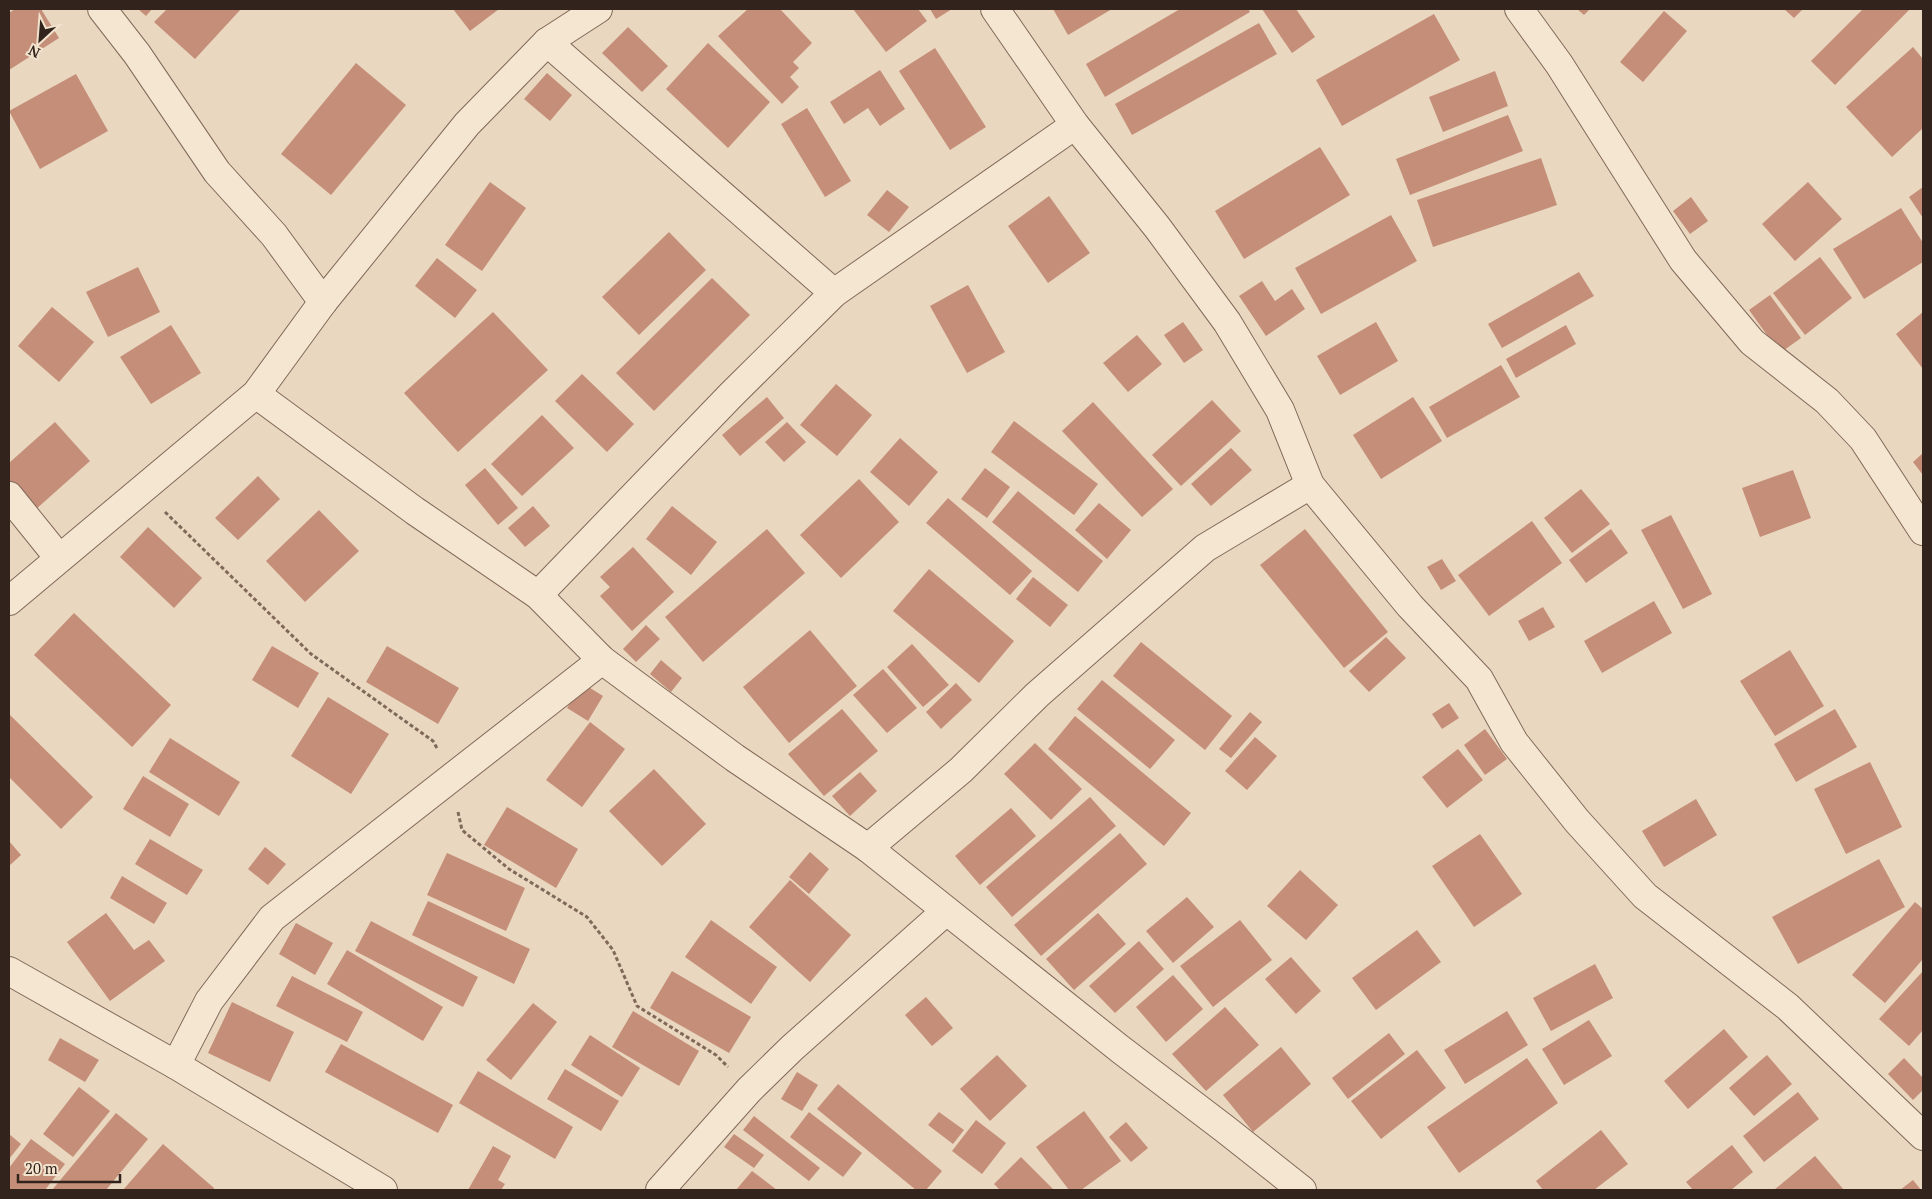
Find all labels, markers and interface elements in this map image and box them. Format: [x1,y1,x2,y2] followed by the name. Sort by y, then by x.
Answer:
[15,15,65,65] north arrow
[25,41,43,63] text: N
[18,1152,120,1184] scale bar
[25,1158,58,1178] text: 20 m

